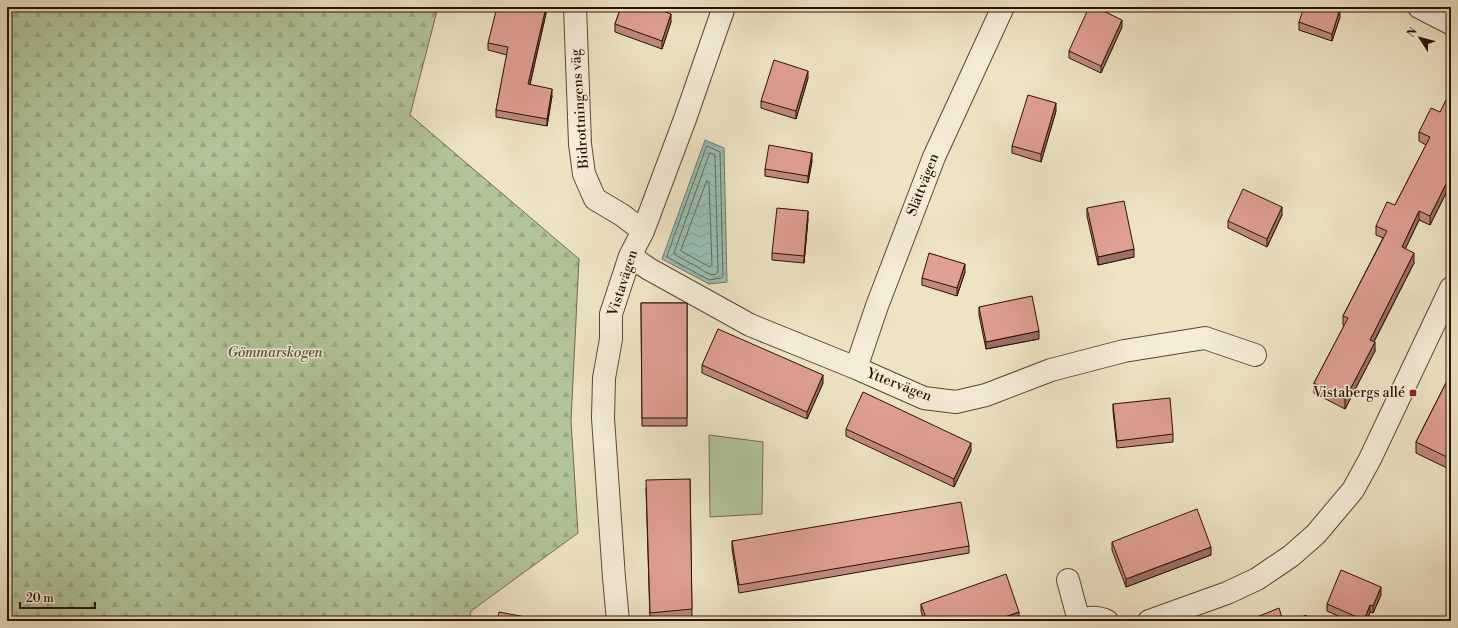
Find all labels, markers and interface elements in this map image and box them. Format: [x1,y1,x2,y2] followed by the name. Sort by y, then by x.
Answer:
[1400,18,1440,58] north arrow
[1404,25,1421,40] text: N
[567,48,593,171] street label: Bidrottningens väg
[903,151,943,219] street label: Slättvägen
[604,247,642,319] street label: Vistavägen
[227,344,323,362] park label: Gömmarskogen
[863,364,935,406] street label: Yttervägen
[1312,384,1405,402] place label: Vistabergs allé
[1408,388,1418,398] marker: Vistabergs allé
[20,584,95,610] scale bar
[26,591,54,606] text: 20 m

